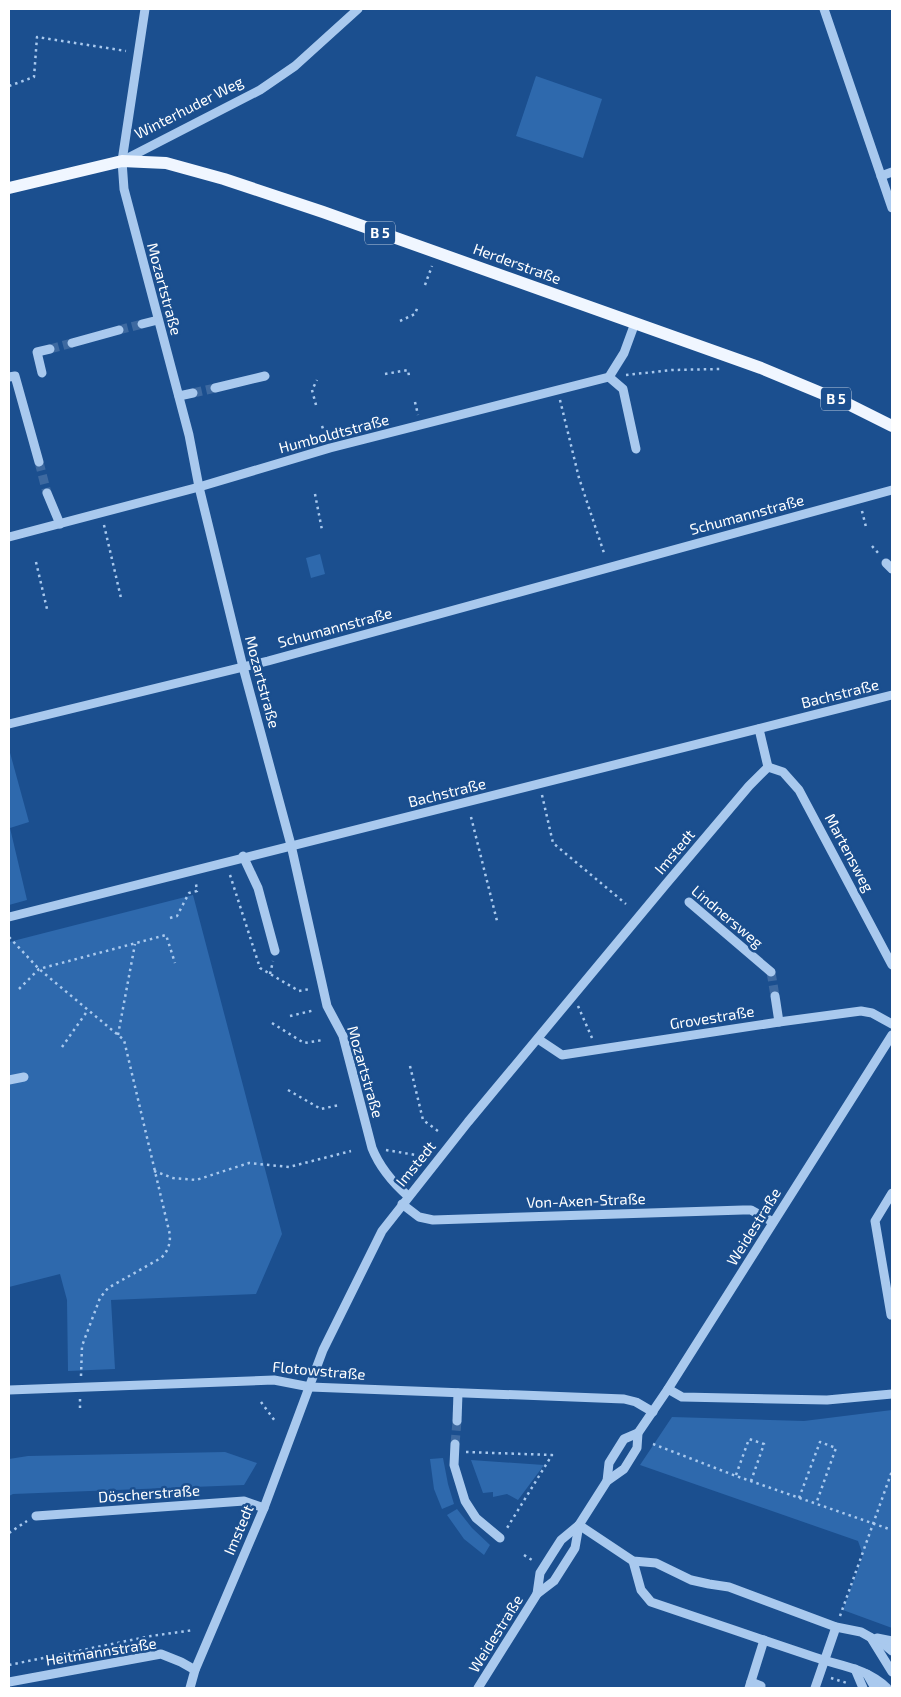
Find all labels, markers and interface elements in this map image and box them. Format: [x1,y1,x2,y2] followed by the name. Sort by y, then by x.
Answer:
[131,72,246,142] street label: Winterhuder Weg
[365,222,395,244] road number: B 5
[471,239,564,287] street label: Herderstraße
[144,241,186,337] street label: Mozartstraße
[821,388,851,410] road number: B 5
[277,410,391,456] street label: Humboldtstraße
[688,490,806,538] street label: Schumannstraße
[276,603,394,651] street label: Schumannstraße
[242,634,284,730] street label: Mozartstraße
[799,675,880,711] street label: Bachstraße
[406,774,487,810] street label: Bachstraße
[822,810,878,895] street label: Martensweg
[650,825,698,877] street label: Imstedt
[688,881,768,952] street label: Lindnersweg
[668,1001,755,1033] street label: Grovestraße
[344,1024,388,1120] street label: Mozartstraße
[392,1137,439,1190] street label: Imstedt
[722,1184,784,1269] street label: Weidestraße
[526,1189,646,1211] street label: Von-Axen-Straße
[272,1357,366,1383] street label: Flotowstraße
[97,1480,200,1506] street label: Döscherstraße
[219,1502,257,1557] street label: Imstedt
[464,1591,526,1676] street label: Weidestraße
[44,1633,158,1669] street label: Heitmannstraße

